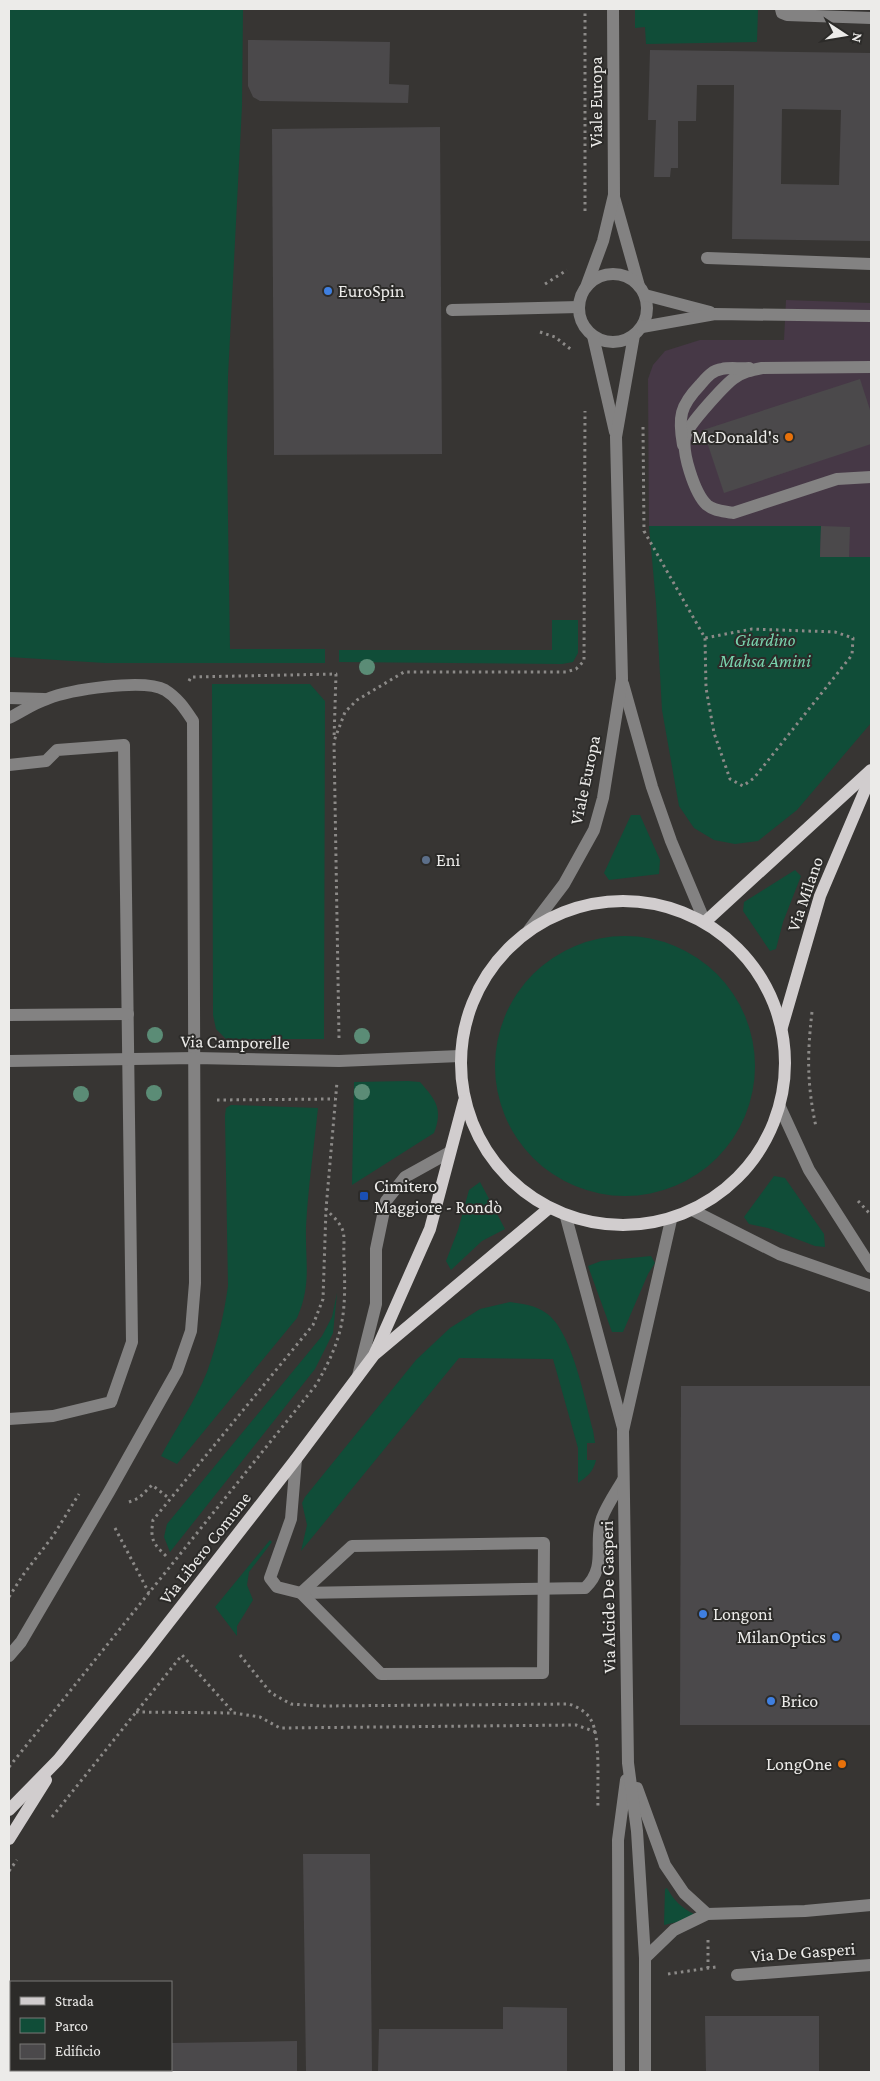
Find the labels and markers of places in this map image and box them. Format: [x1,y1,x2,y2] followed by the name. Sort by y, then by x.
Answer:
[338,281,405,301] place label: EuroSpin
[322,285,334,297] marker: EuroSpin
[692,427,779,447] place label: McDonald's
[783,431,795,443] marker: McDonald's
[436,850,460,870] place label: Eni
[420,854,432,866] marker: Eni
[374,1176,502,1217] place label: Cimitero Maggiore - Rondò
[358,1190,370,1202] marker: Cimitero Maggiore - Rondò
[713,1604,773,1624] place label: Longoni
[697,1608,709,1620] marker: Longoni
[737,1627,826,1647] place label: MilanOptics
[830,1631,842,1643] marker: MilanOptics
[781,1691,818,1711] place label: Brico
[765,1695,777,1707] marker: Brico
[766,1754,832,1774] place label: LongOne
[836,1758,848,1770] marker: LongOne

